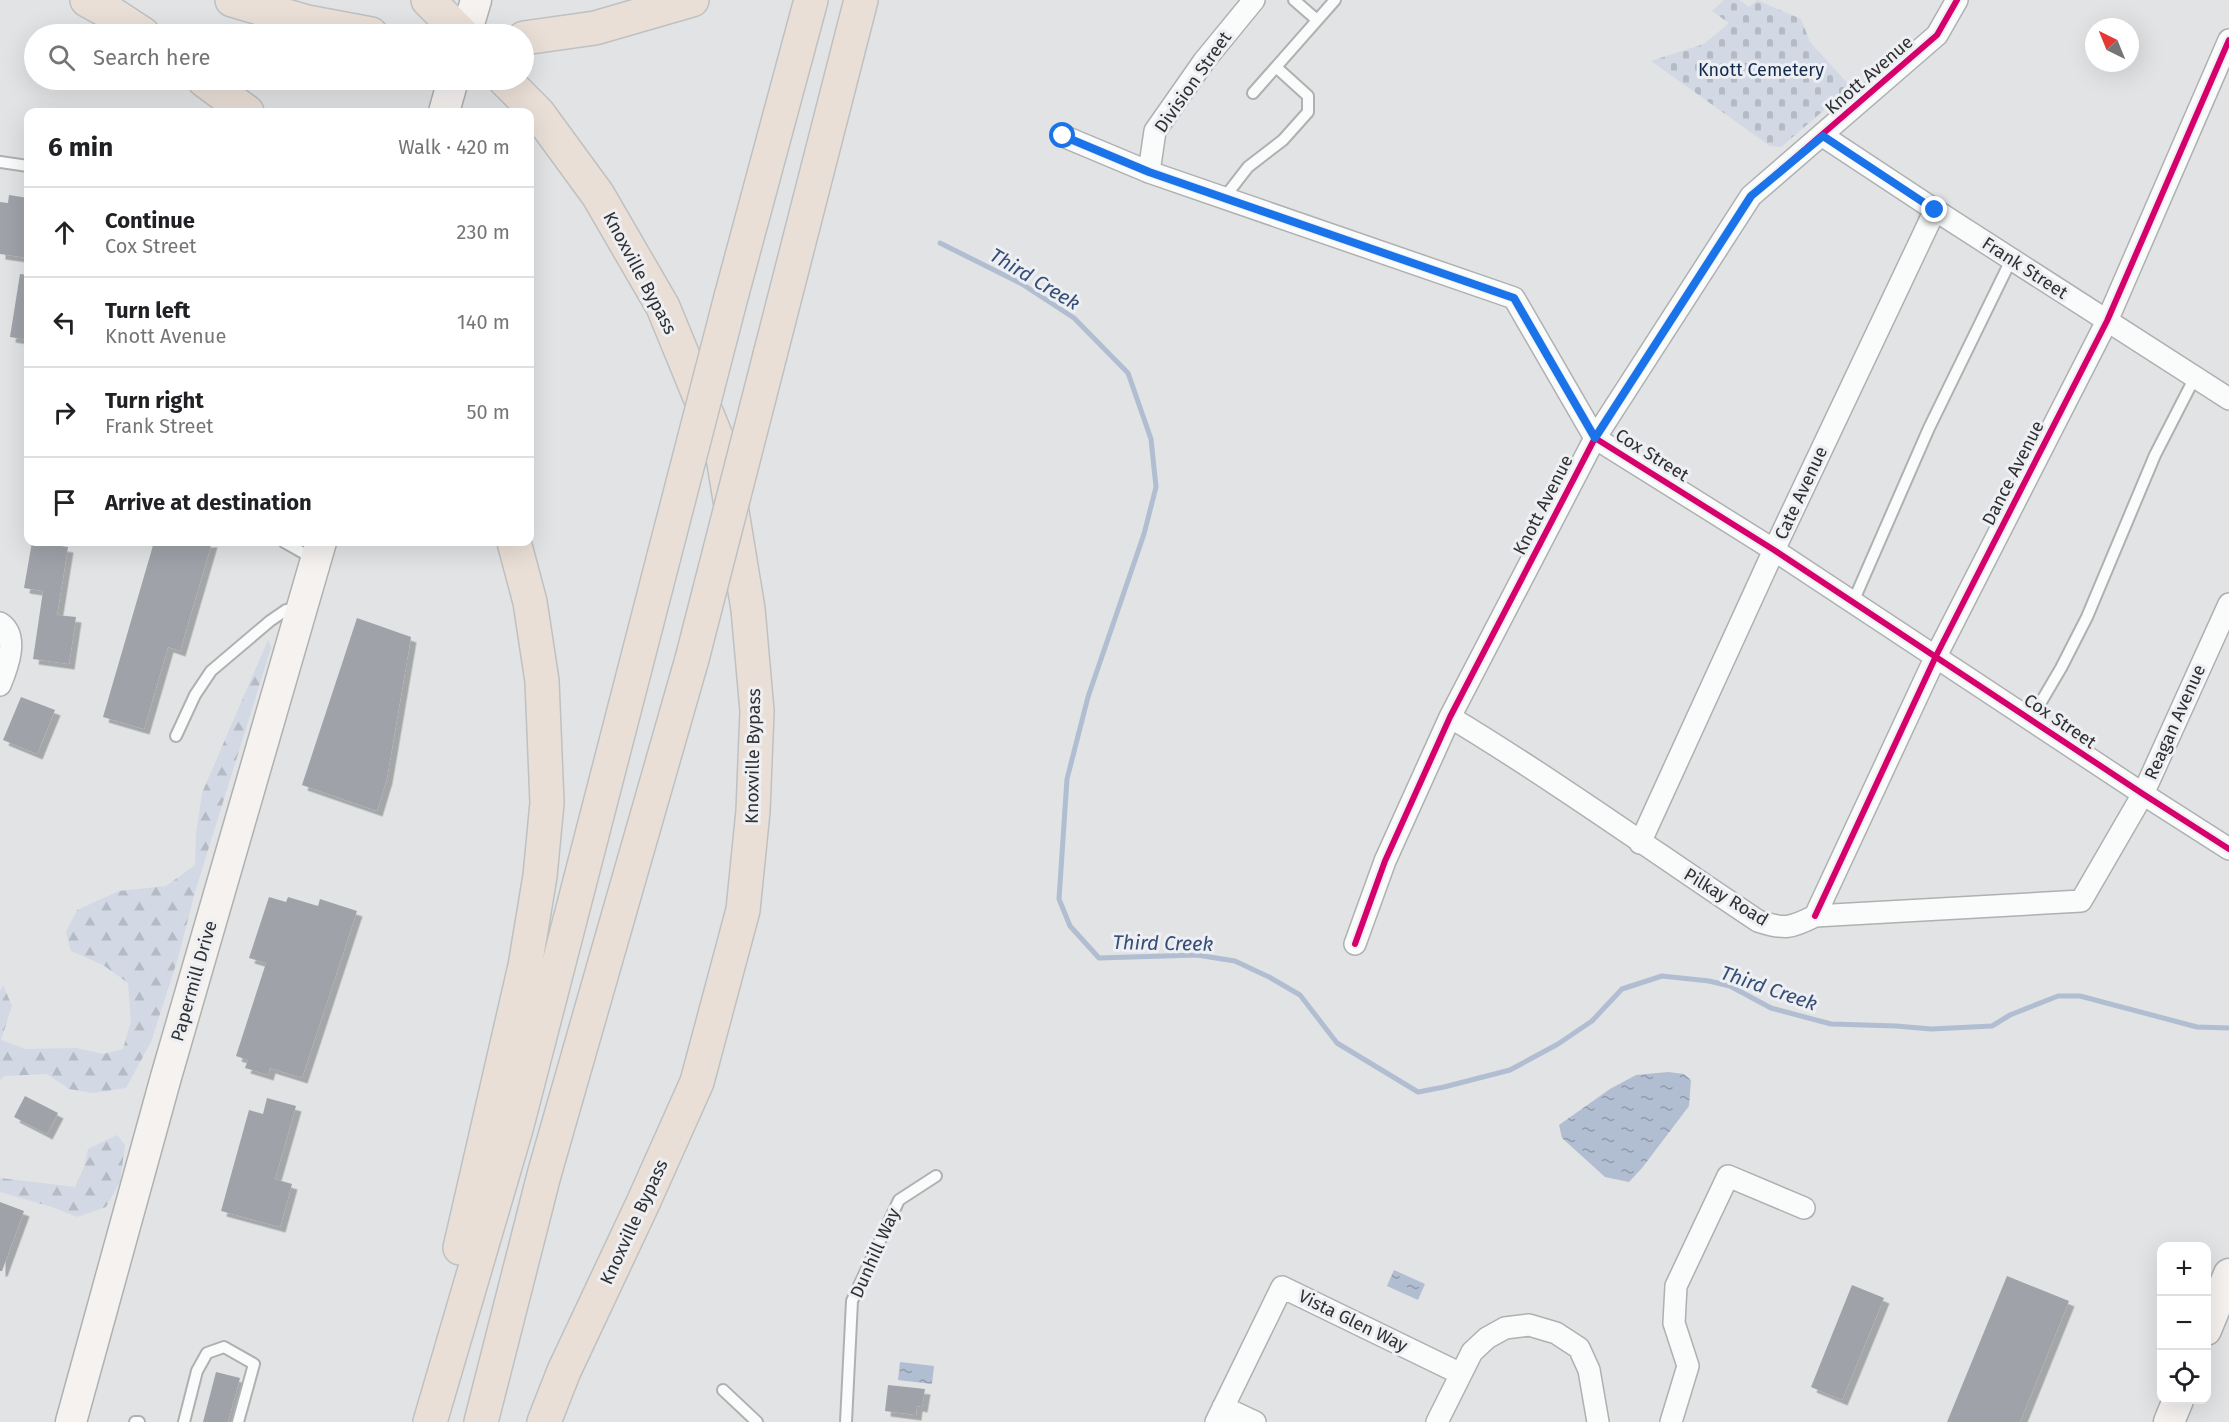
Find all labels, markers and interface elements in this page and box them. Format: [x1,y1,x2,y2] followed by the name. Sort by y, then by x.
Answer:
[2085,18,2139,72] north arrow
[24,24,534,90] search box
[1150,27,1236,137] street label: Division Street
[1821,31,1917,119] street label: Knott Avenue
[45,41,78,74] icon: search
[93,44,211,71] text: Search here
[1698,59,1824,81] park label: Knott Cemetery
[1049,122,1075,148] route start
[48,132,113,163] text: 6 min
[398,135,510,159] text: Walk · 420 m
[1921,196,1947,222] route end
[105,207,195,234] text: Continue
[598,208,682,338] street label: Knoxville Bypass
[48,216,81,249] icon: ahead
[457,220,510,244] text: 230 m
[1978,232,2072,304] street label: Frank Street
[105,234,197,258] text: Cox Street
[986,243,1084,315] water label: Third Creek
[105,297,190,324] text: Turn left
[48,306,81,339] icon: left
[457,310,510,334] text: 140 m
[105,324,226,348] text: Knott Avenue
[105,387,204,414] text: Turn right
[48,396,81,429] icon: right
[466,400,510,424] text: 50 m
[105,414,214,438] text: Frank Street
[1977,417,2049,529] street label: Dance Avenue
[1611,424,1693,486] street label: Cox Street
[1770,443,1832,543] street label: Cate Avenue
[1508,451,1578,559] street label: Knott Avenue
[48,486,81,519] icon: arrive
[105,489,312,516] text: Arrive at destination
[2140,661,2210,783] street label: Reagan Avenue
[741,688,765,824] street label: Knoxville Bypass
[2020,689,2101,753] street label: Cox Street
[1680,863,1772,931] street label: Pilkay Road
[166,918,222,1044] street label: Papermill Drive
[1112,930,1214,956] water label: Third Creek
[1717,960,1821,1016] water label: Third Creek
[595,1156,673,1288] street label: Knoxville Bypass
[845,1204,905,1301] street label: Dunhill Way
[2157,1242,2211,1404] map controls
[2157,1242,2211,1296] button: +
[1295,1285,1411,1357] street label: Vista Glen Way
[2157,1296,2211,1350] button: −
[2157,1350,2211,1404] button: locate

